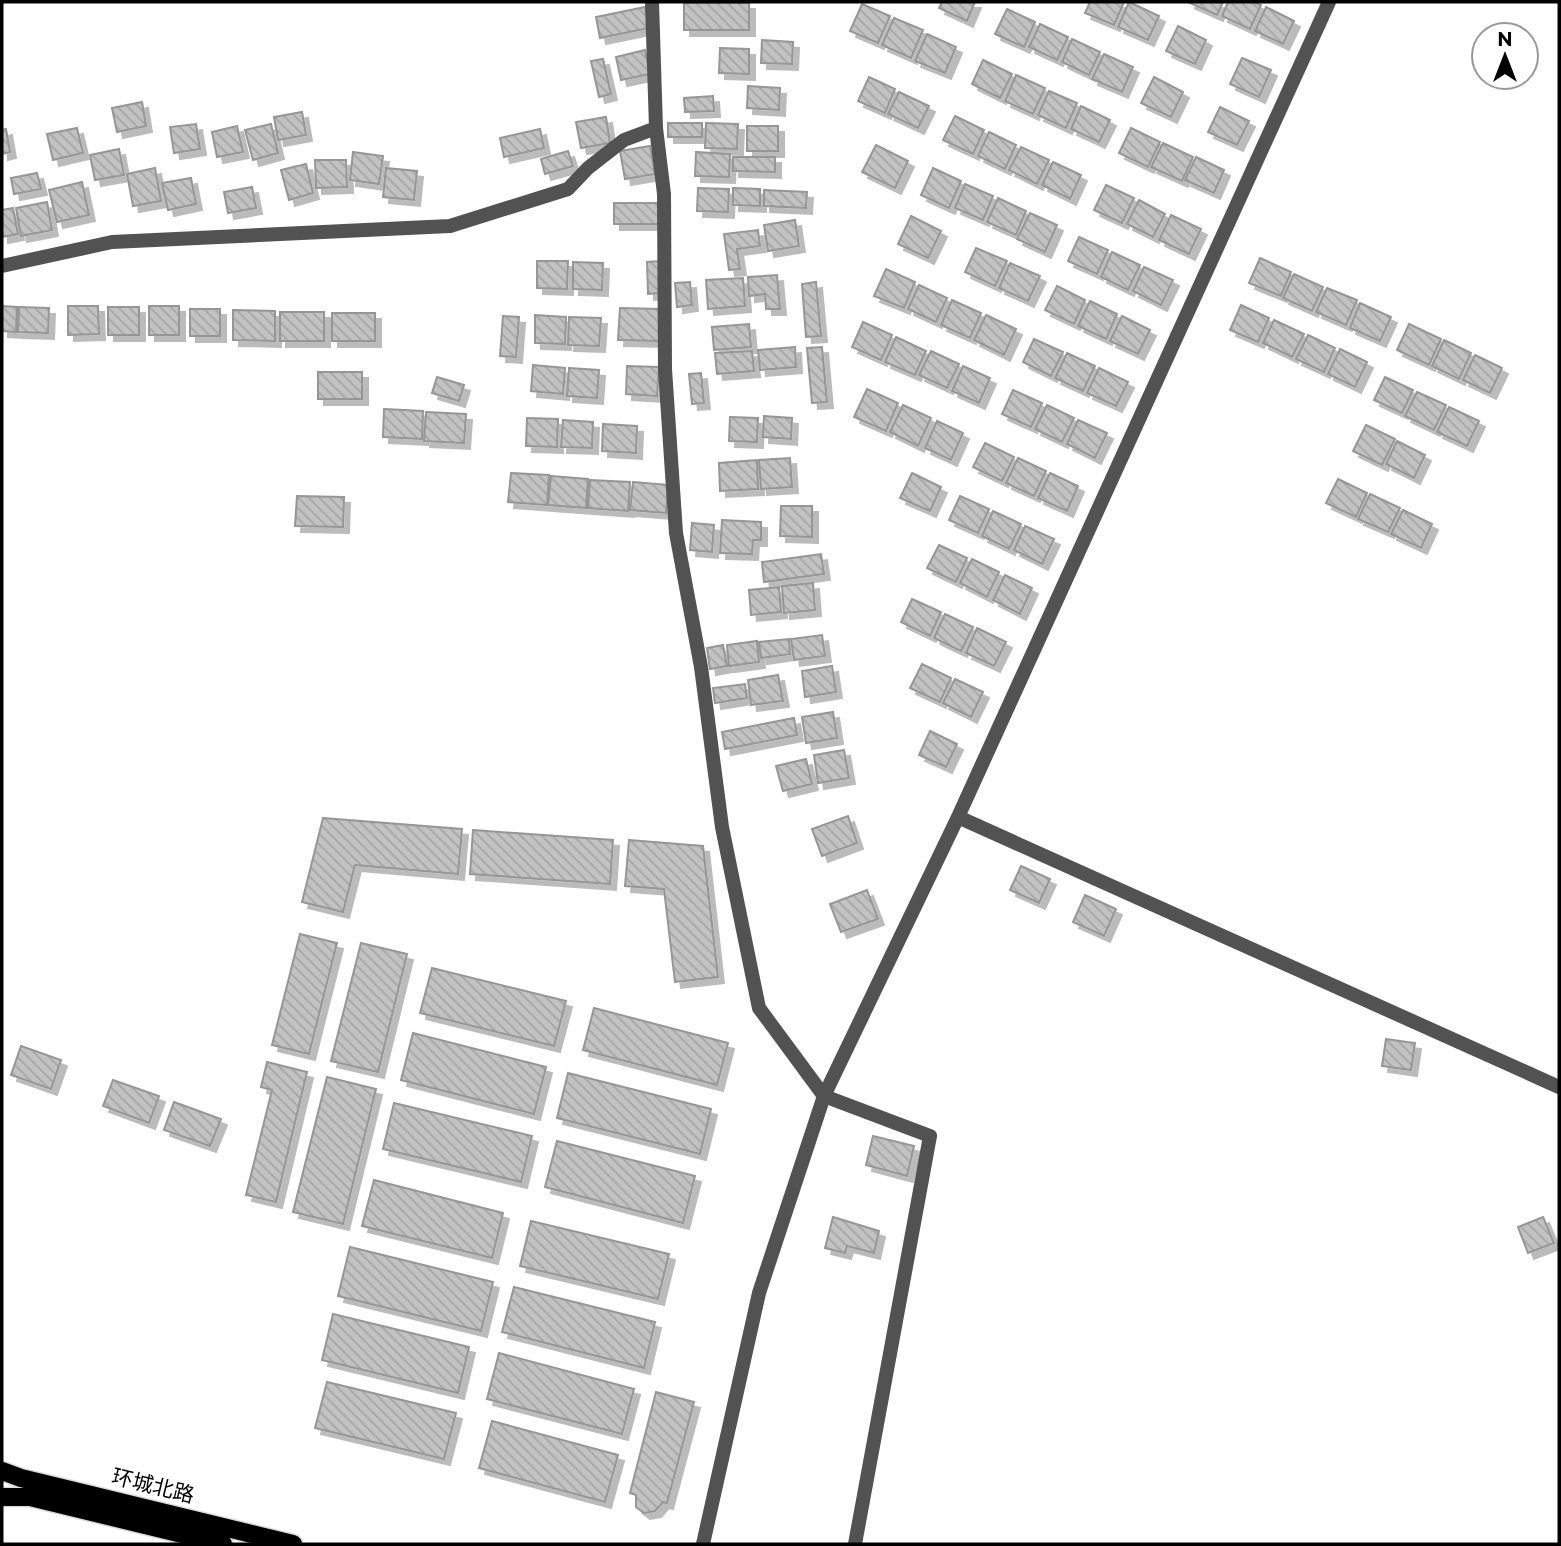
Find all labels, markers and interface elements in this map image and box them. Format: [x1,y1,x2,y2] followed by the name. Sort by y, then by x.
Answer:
[1470,21,1540,91] north arrow
[1497,28,1513,51] text: N
[109,1463,197,1508] street label: 环城北路

